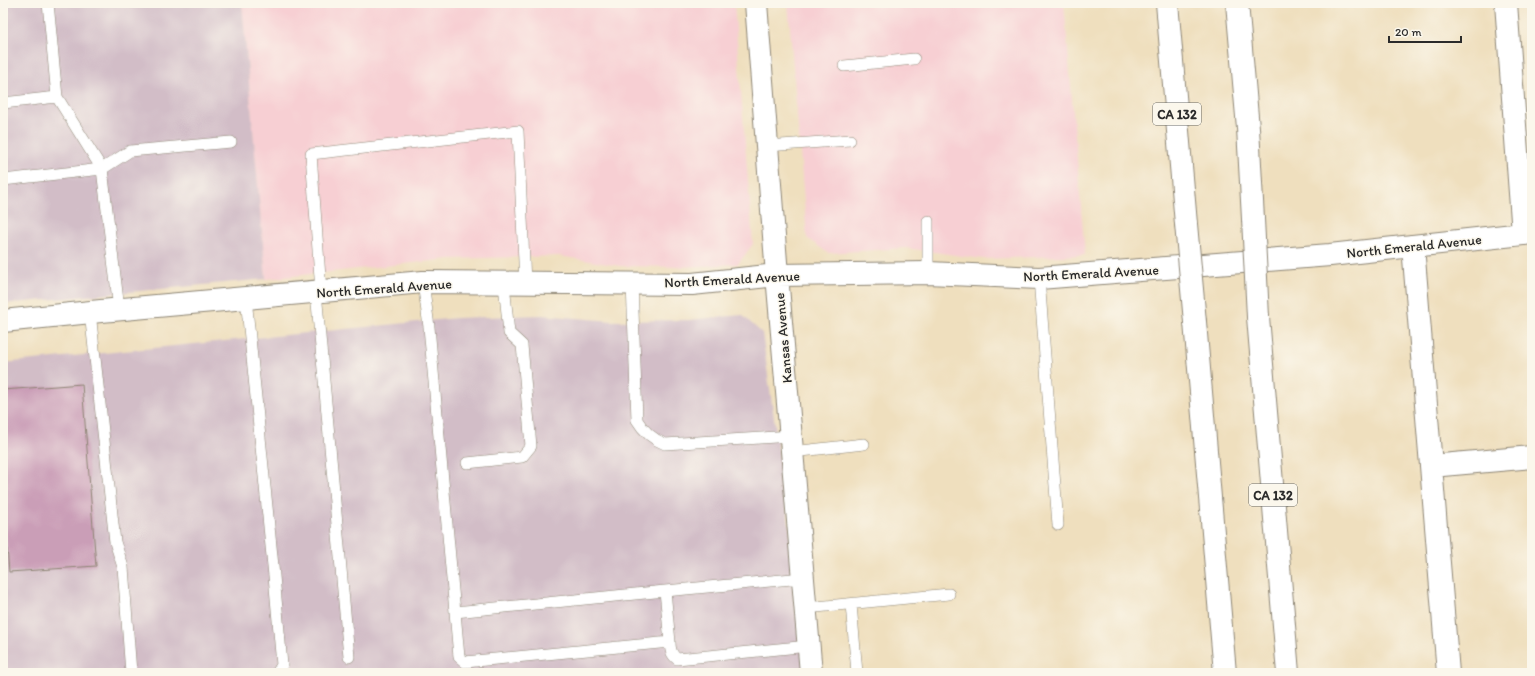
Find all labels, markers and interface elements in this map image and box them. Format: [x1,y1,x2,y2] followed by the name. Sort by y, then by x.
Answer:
[1389,18,1461,44] scale bar
[1395,25,1422,39] text: 20 m
[1153,103,1201,125] road number: CA 132
[1346,231,1483,262] street label: North Emerald Avenue
[1023,261,1160,286] street label: North Emerald Avenue
[664,267,801,292] street label: North Emerald Avenue
[316,275,453,302] street label: North Emerald Avenue
[771,292,796,384] street label: Kansas Avenue
[1249,484,1297,506] road number: CA 132

